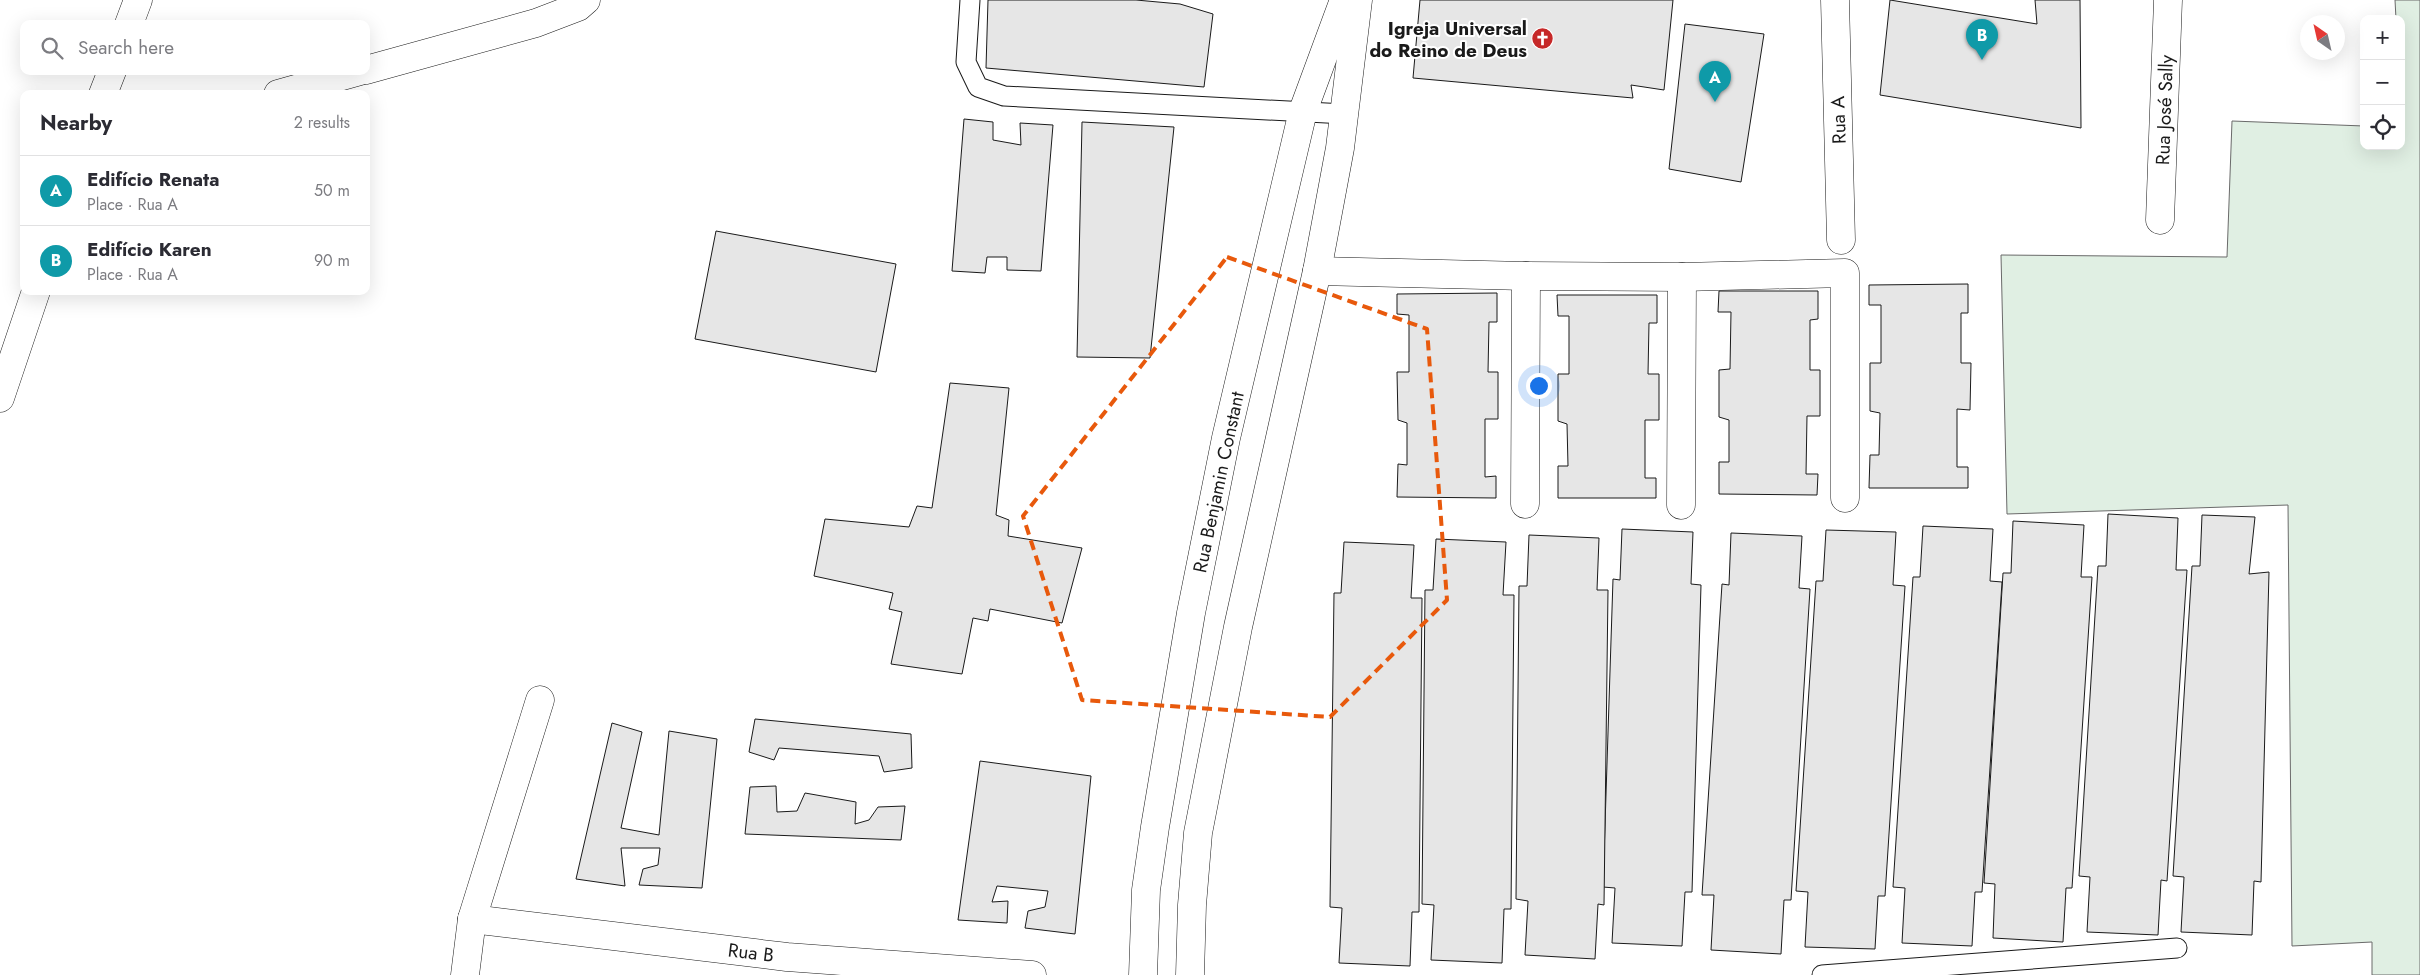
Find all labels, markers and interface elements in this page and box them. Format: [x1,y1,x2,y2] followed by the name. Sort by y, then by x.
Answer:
[1369,15,1527,64] place label: Igreja Universal do Reino de Deus
[2300,15,2345,60] north arrow
[2360,15,2405,150] map controls
[2360,15,2405,60] button: +
[1966,19,1998,60] pin: B
[20,20,370,75] search box
[1531,27,1555,51] church icon: Igreja Universal do Reino de Deus
[38,34,66,62] icon: search
[78,34,174,61] text: Search here
[2149,54,2180,166] street label: Rua José Sally
[2360,60,2405,105] button: −
[1699,61,1731,102] pin: A
[1824,95,1853,144] street label: Rua A
[2360,105,2405,150] button: locate
[40,108,112,138] text: Nearby
[294,111,350,134] text: 2 results
[87,166,219,193] text: Edifício Renata
[50,179,62,202] text: A
[314,179,350,202] text: 50 m
[87,193,178,216] text: Place · Rua A
[87,236,212,263] text: Edifício Karen
[51,249,61,272] text: B
[314,249,350,272] text: 90 m
[87,263,178,286] text: Place · Rua A
[1526,373,1552,399] your location
[1186,389,1251,575] street label: Rua Benjamin Constant
[726,936,775,969] street label: Rua B

